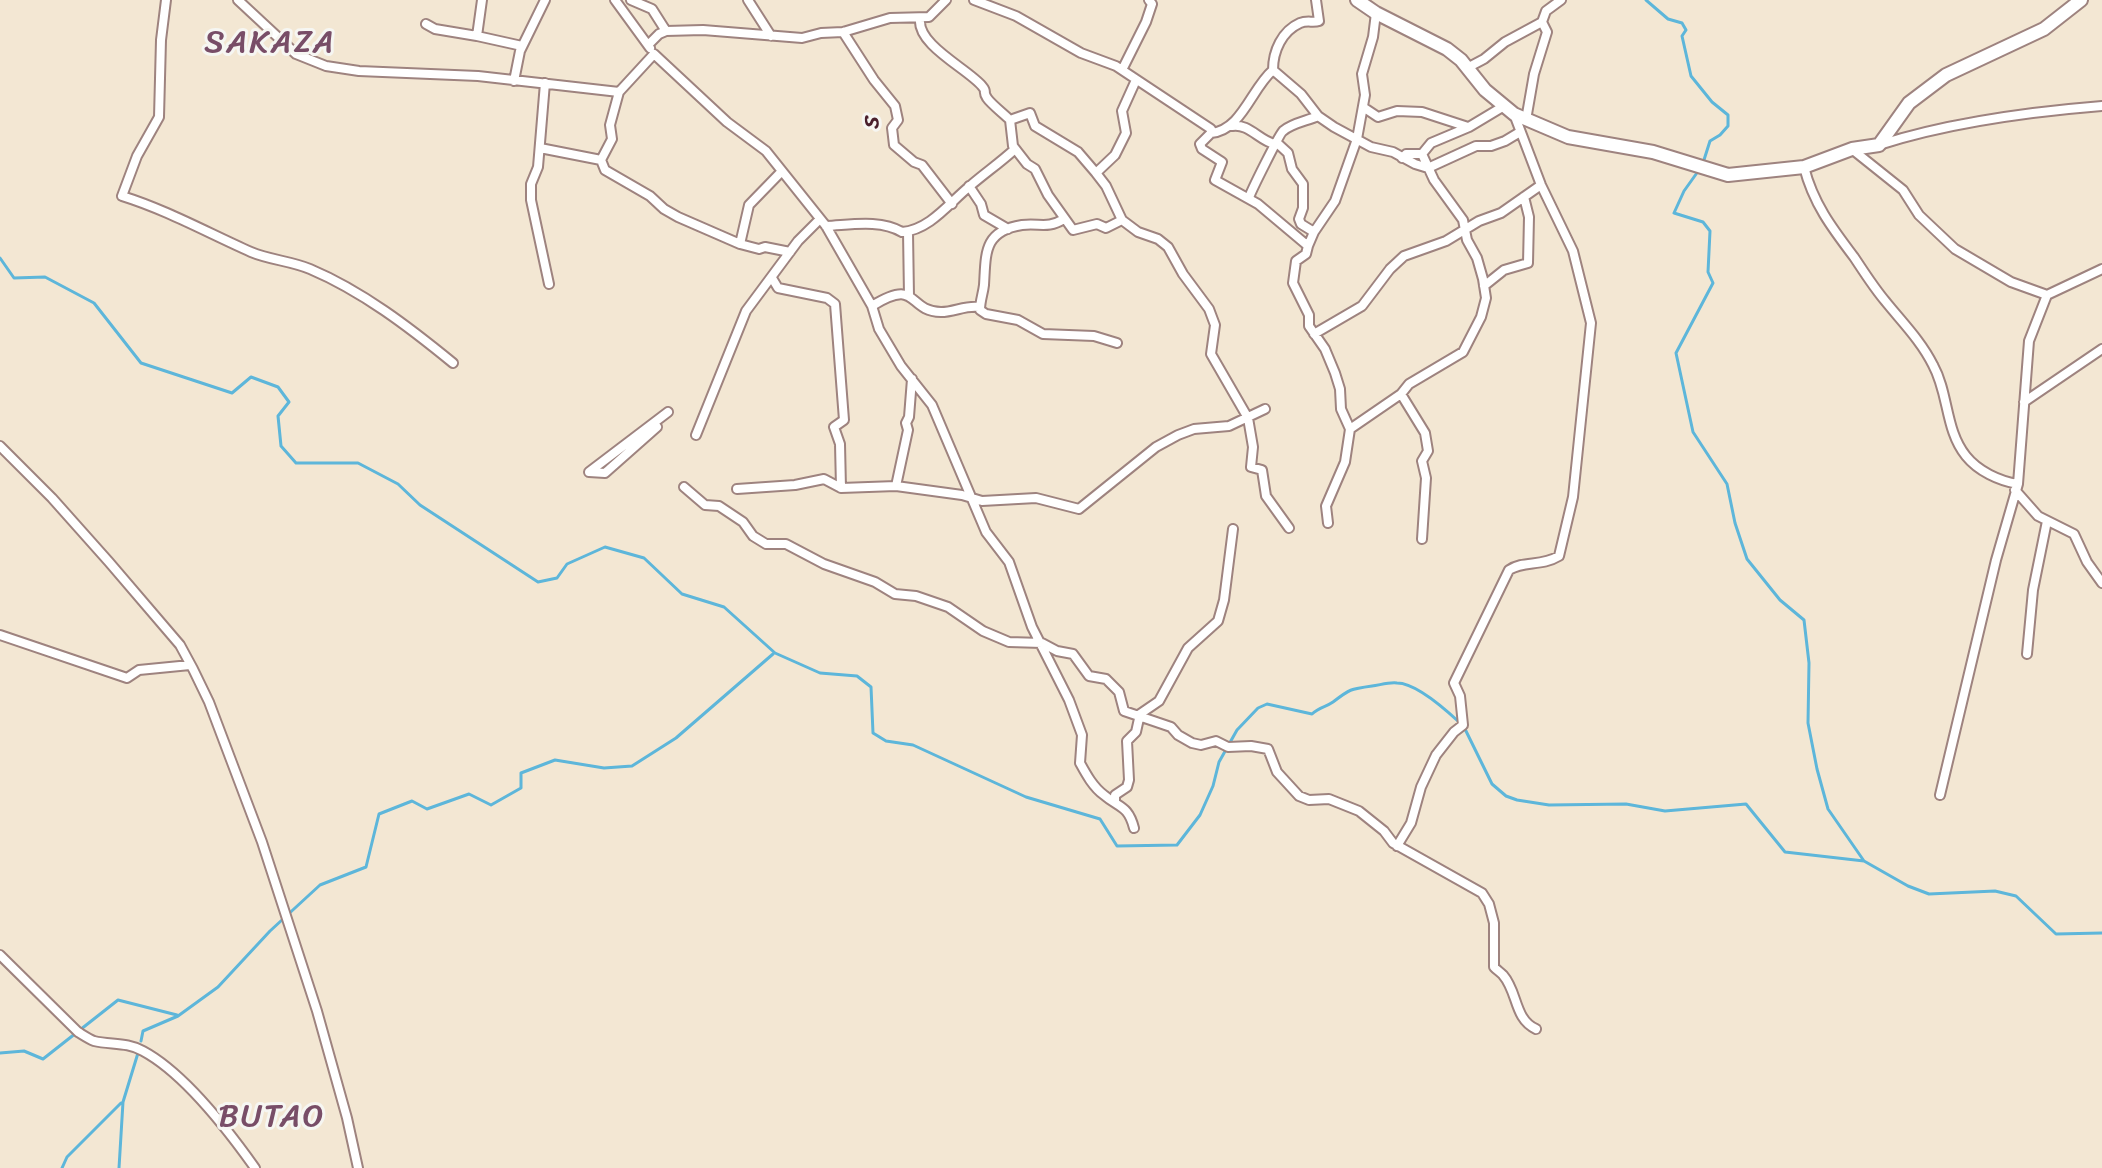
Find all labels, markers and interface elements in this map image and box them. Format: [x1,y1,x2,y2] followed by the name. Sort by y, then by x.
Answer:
[204,25,336,63] district label: SAKAZA
[854,115,888,129] street label: s
[219,1099,325,1137] district label: BUTAO

